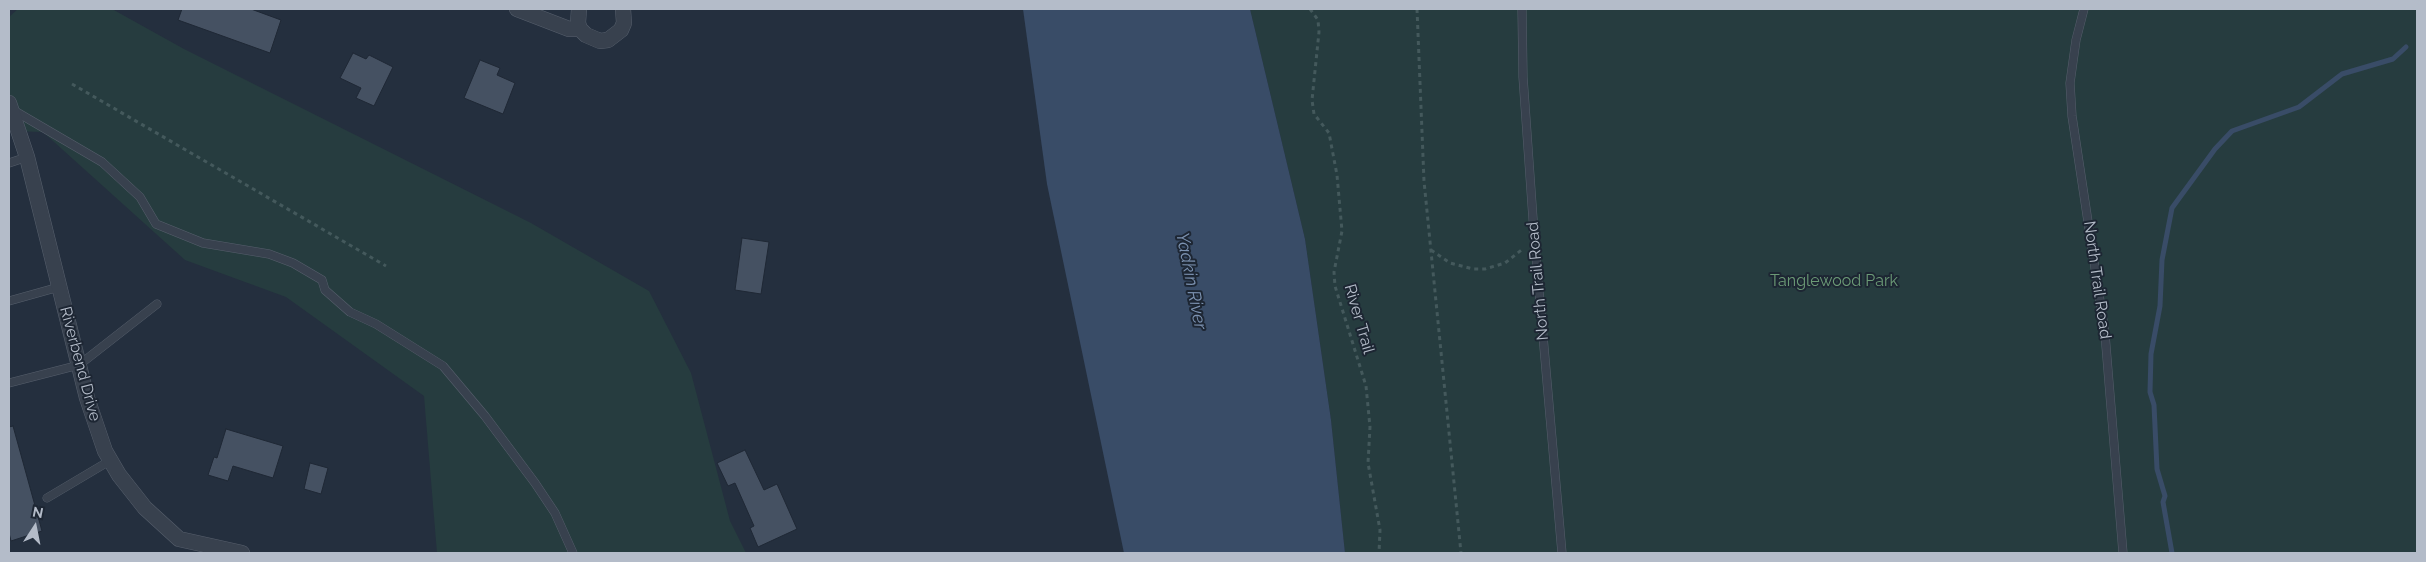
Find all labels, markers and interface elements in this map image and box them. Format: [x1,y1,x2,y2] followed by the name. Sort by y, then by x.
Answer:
[2079,220,2115,340] street label: North Trail Road
[1523,221,1553,341] street label: North Trail Road
[1171,231,1211,331] water label: Yadkin River
[1770,271,1898,291] park label: Tanglewood Park
[1340,282,1378,356] street label: River Trail
[55,305,105,423] street label: Riverbend Drive
[10,502,60,552] north arrow
[31,503,45,521] text: N

